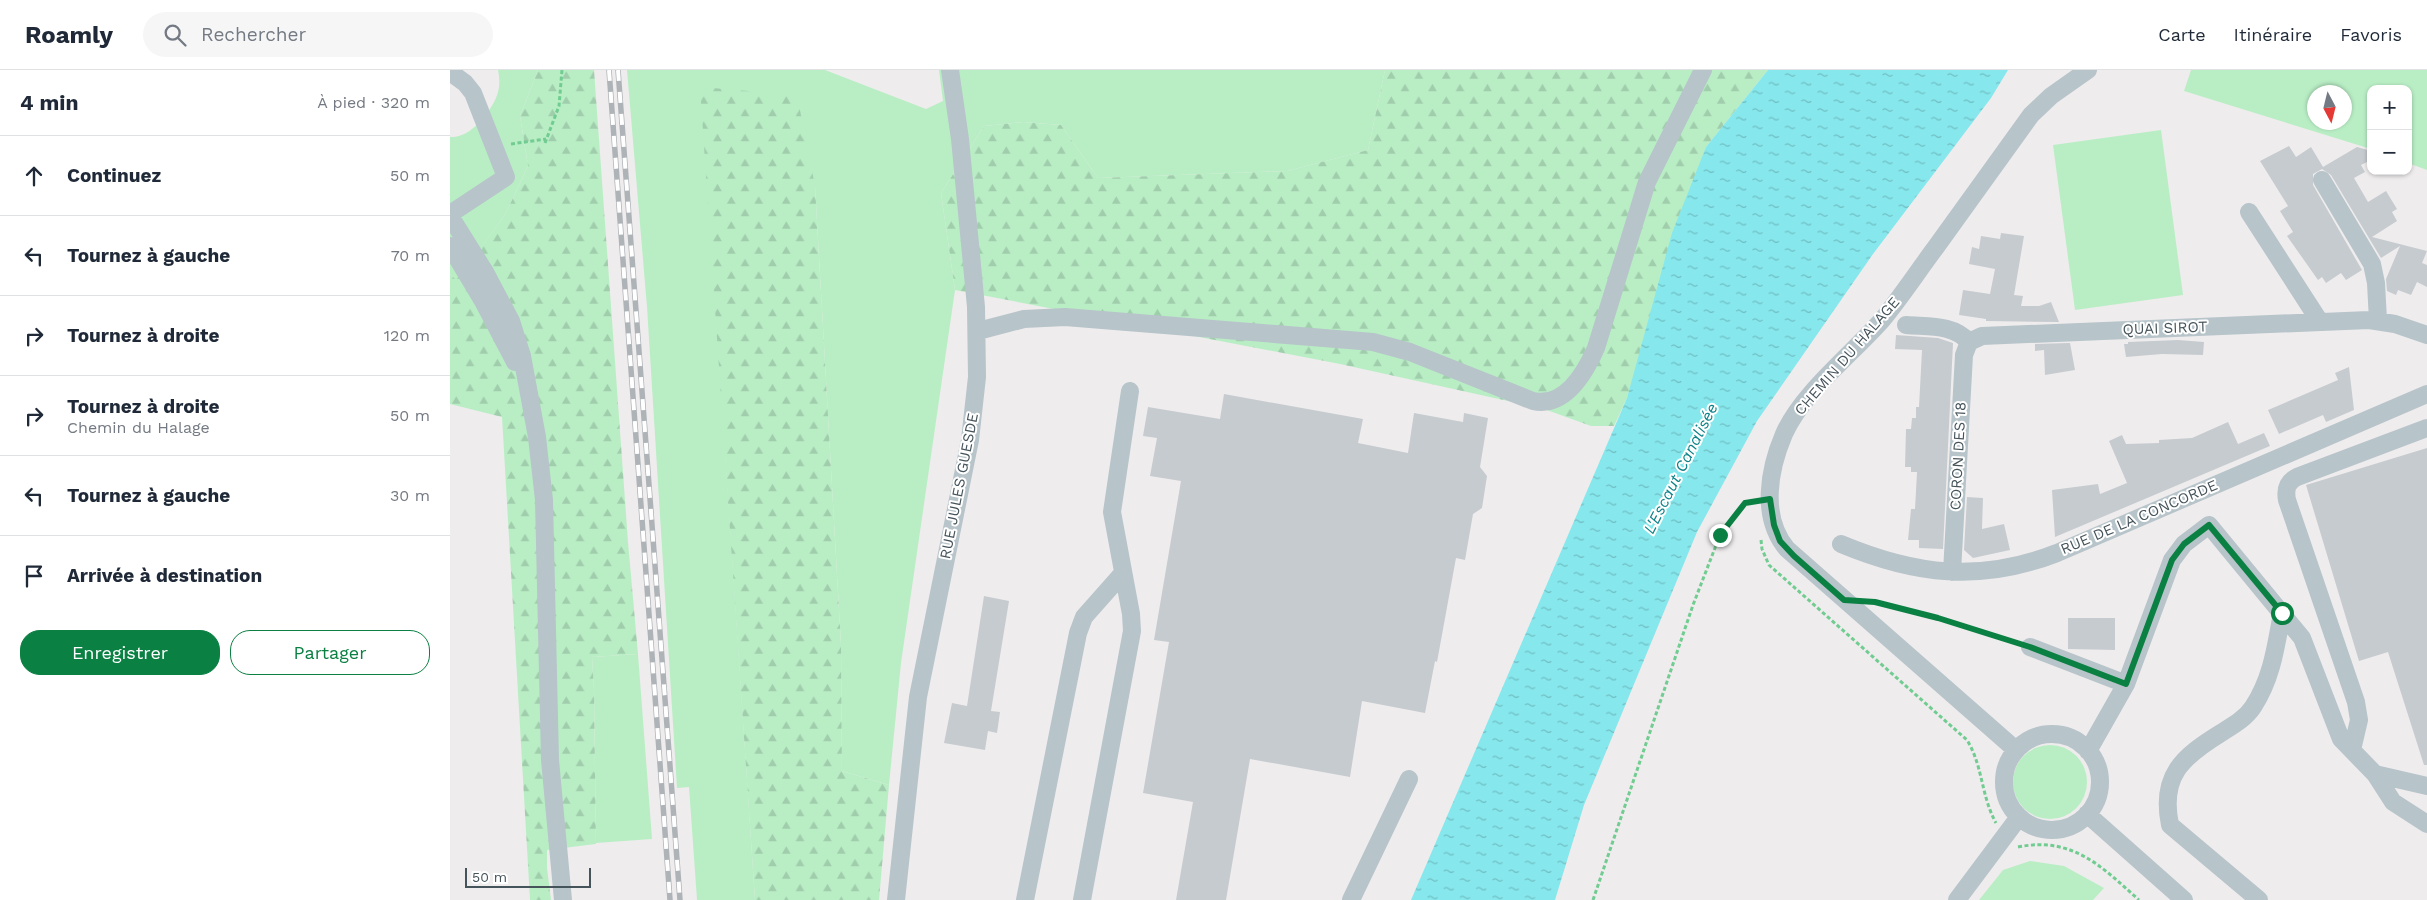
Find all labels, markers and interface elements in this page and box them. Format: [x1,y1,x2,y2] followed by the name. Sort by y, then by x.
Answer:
[143,12,493,57] search box
[25,21,113,49] text: Roamly
[161,21,189,49] icon: search
[201,23,306,46] text: Rechercher
[2158,24,2206,45] text: Carte
[2234,24,2312,45] text: Itinéraire
[2340,24,2402,45] text: Favoris
[2307,85,2352,130] north arrow
[2367,85,2412,175] map controls
[2367,85,2412,130] button: +
[20,90,78,115] text: 4 min
[317,93,430,112] text: À pied · 320 m
[2367,130,2412,175] button: −
[20,162,48,190] icon: ahead
[67,164,161,187] text: Continuez
[390,166,430,185] text: 50 m
[20,242,48,270] icon: left
[67,244,230,267] text: Tournez à gauche
[391,246,430,265] text: 70 m
[1791,293,1903,419] street label: CHEMIN DU HALAGE
[2122,318,2208,338] street label: QUAI SIROT
[20,322,48,350] icon: right
[67,324,219,347] text: Tournez à droite
[384,326,430,345] text: 120 m
[67,395,219,418] text: Tournez à droite
[1639,400,1722,537] water label: L'Escaut Canalisée
[1946,401,1970,511] street label: CORON DES 18
[20,402,48,430] icon: right
[390,406,430,425] text: 50 m
[936,411,982,561] street label: RUE JULES GUESDE
[67,418,210,437] text: Chemin du Halage
[2058,476,2220,558] street label: RUE DE LA CONCORDE
[20,482,48,510] icon: left
[67,484,230,507] text: Tournez à gauche
[390,486,430,505] text: 30 m
[1709,524,1732,547] route end
[20,562,48,590] icon: arrive
[67,564,262,587] text: Arrivée à destination
[2271,602,2294,625] route start
[20,630,220,675] button: Enregistrer
[230,630,430,675] button: Partager
[465,865,591,888] scale bar
[472,869,507,885] text: 50 m

